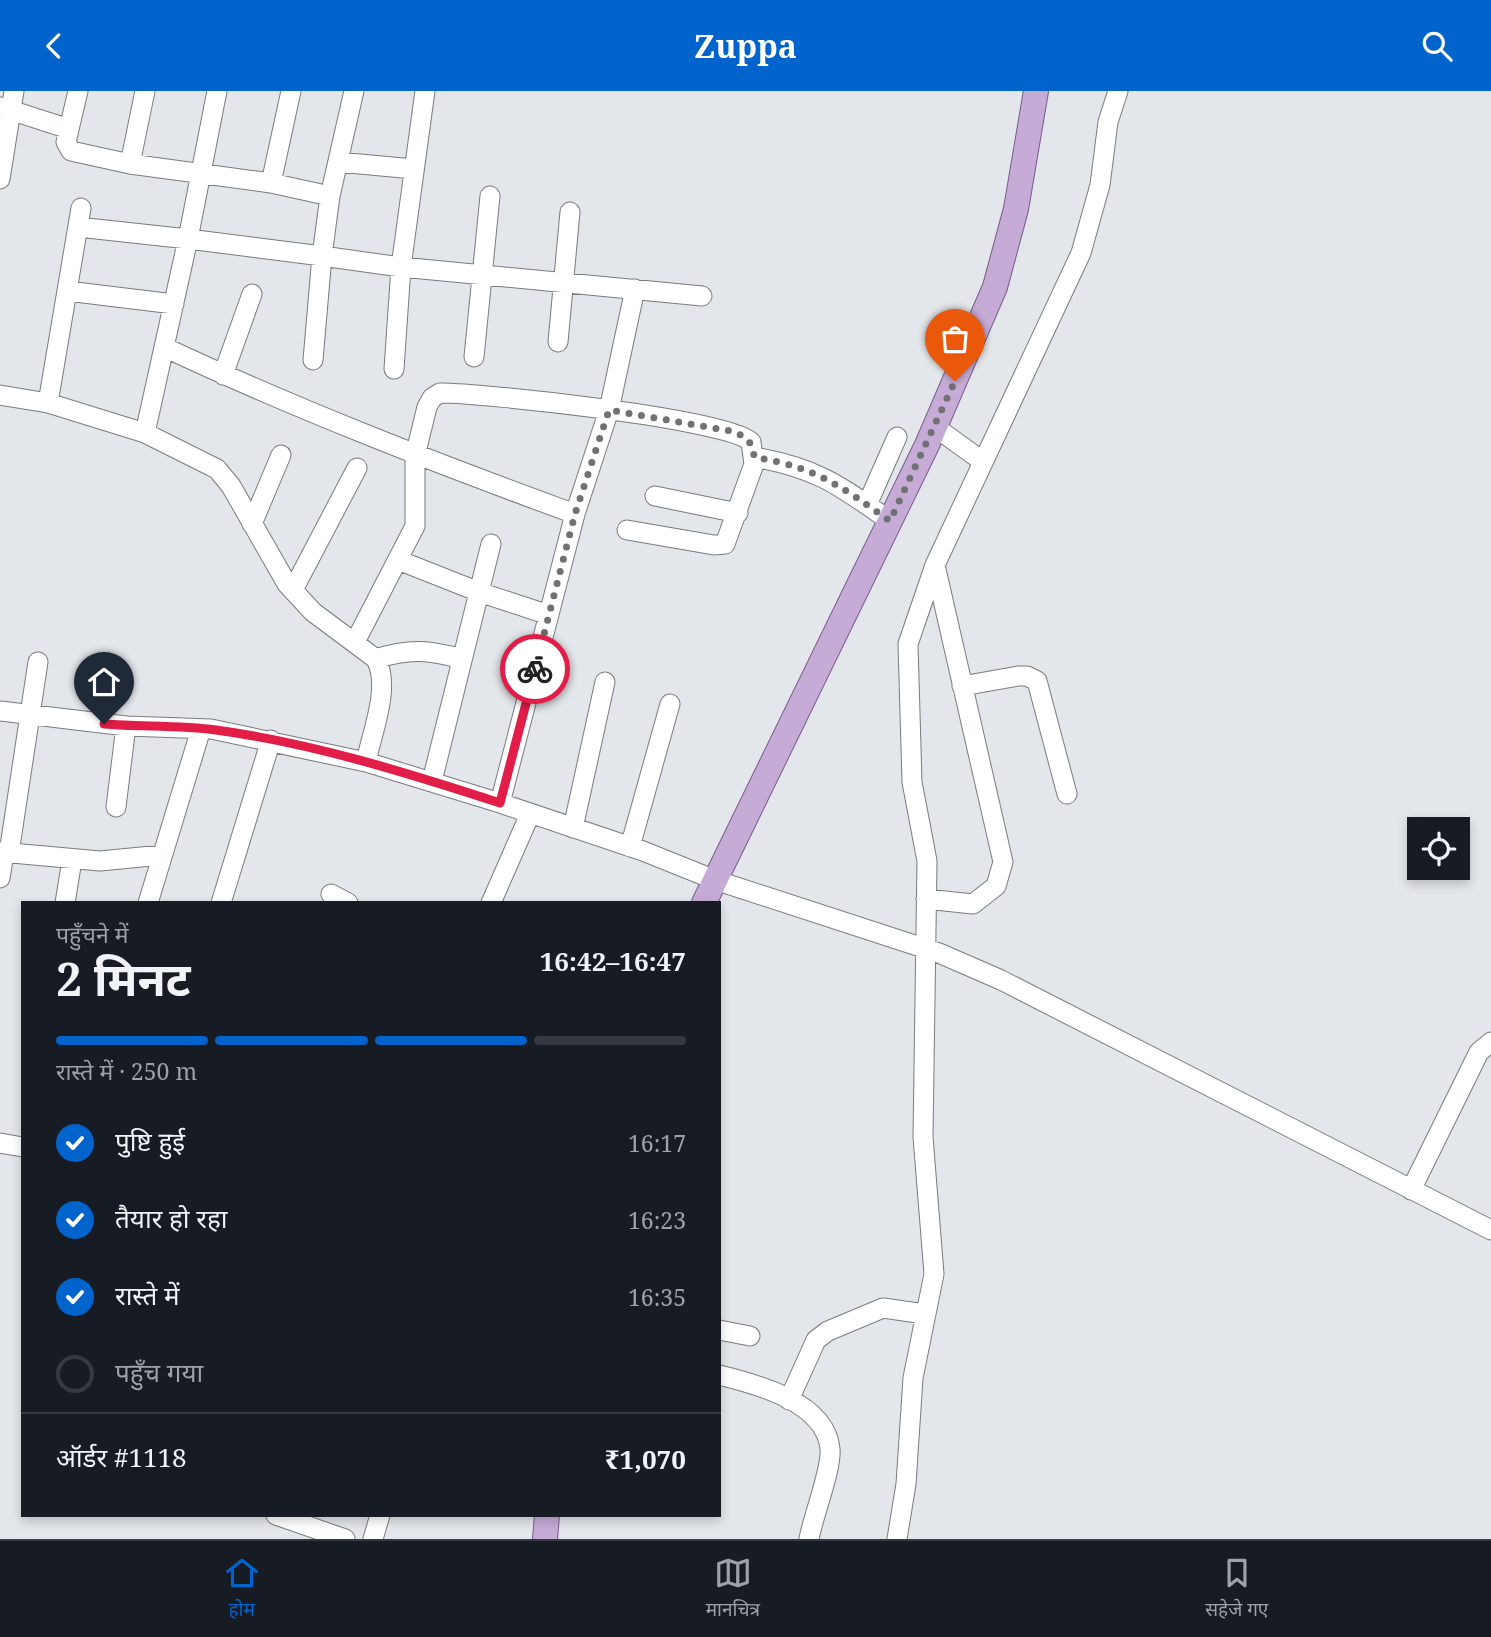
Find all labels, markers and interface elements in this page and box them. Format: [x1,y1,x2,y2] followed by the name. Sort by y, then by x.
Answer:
[694,24,797,67] text: Zuppa
[35,27,73,65] icon: back
[1418,27,1456,65] icon: search
[925,309,985,381] pin
[936,320,974,358] icon: bag
[500,634,570,704] courier
[516,650,554,688] icon: bike
[74,652,134,724] pin
[85,663,123,701] icon: home
[1407,817,1470,880] map controls
[1407,817,1470,880] button: locate
[56,918,128,950] text: पहुँचने में
[540,943,686,979] text: 16:42–16:47
[56,947,191,1009] text: 2 मिनट
[56,1055,197,1087] text: रास्ते में · 250 m
[115,1123,185,1159] text: पुष्टि हुई
[56,1124,94,1162] icon: check
[628,1127,686,1159] text: 16:17
[115,1200,228,1236] text: तैयार हो रहा
[56,1201,94,1239] icon: check
[628,1204,686,1236] text: 16:23
[115,1277,180,1313] text: रास्ते में
[56,1278,94,1316] icon: check
[628,1281,686,1313] text: 16:35
[115,1354,203,1390] text: पहुँच गया
[56,1439,187,1475] text: ऑर्डर #1118
[605,1441,686,1477] text: ₹1,070
[223,1554,261,1624] tab: होम
[706,1554,760,1624] tab: मानचित्र
[1205,1554,1268,1624] tab: सहेजे गए

